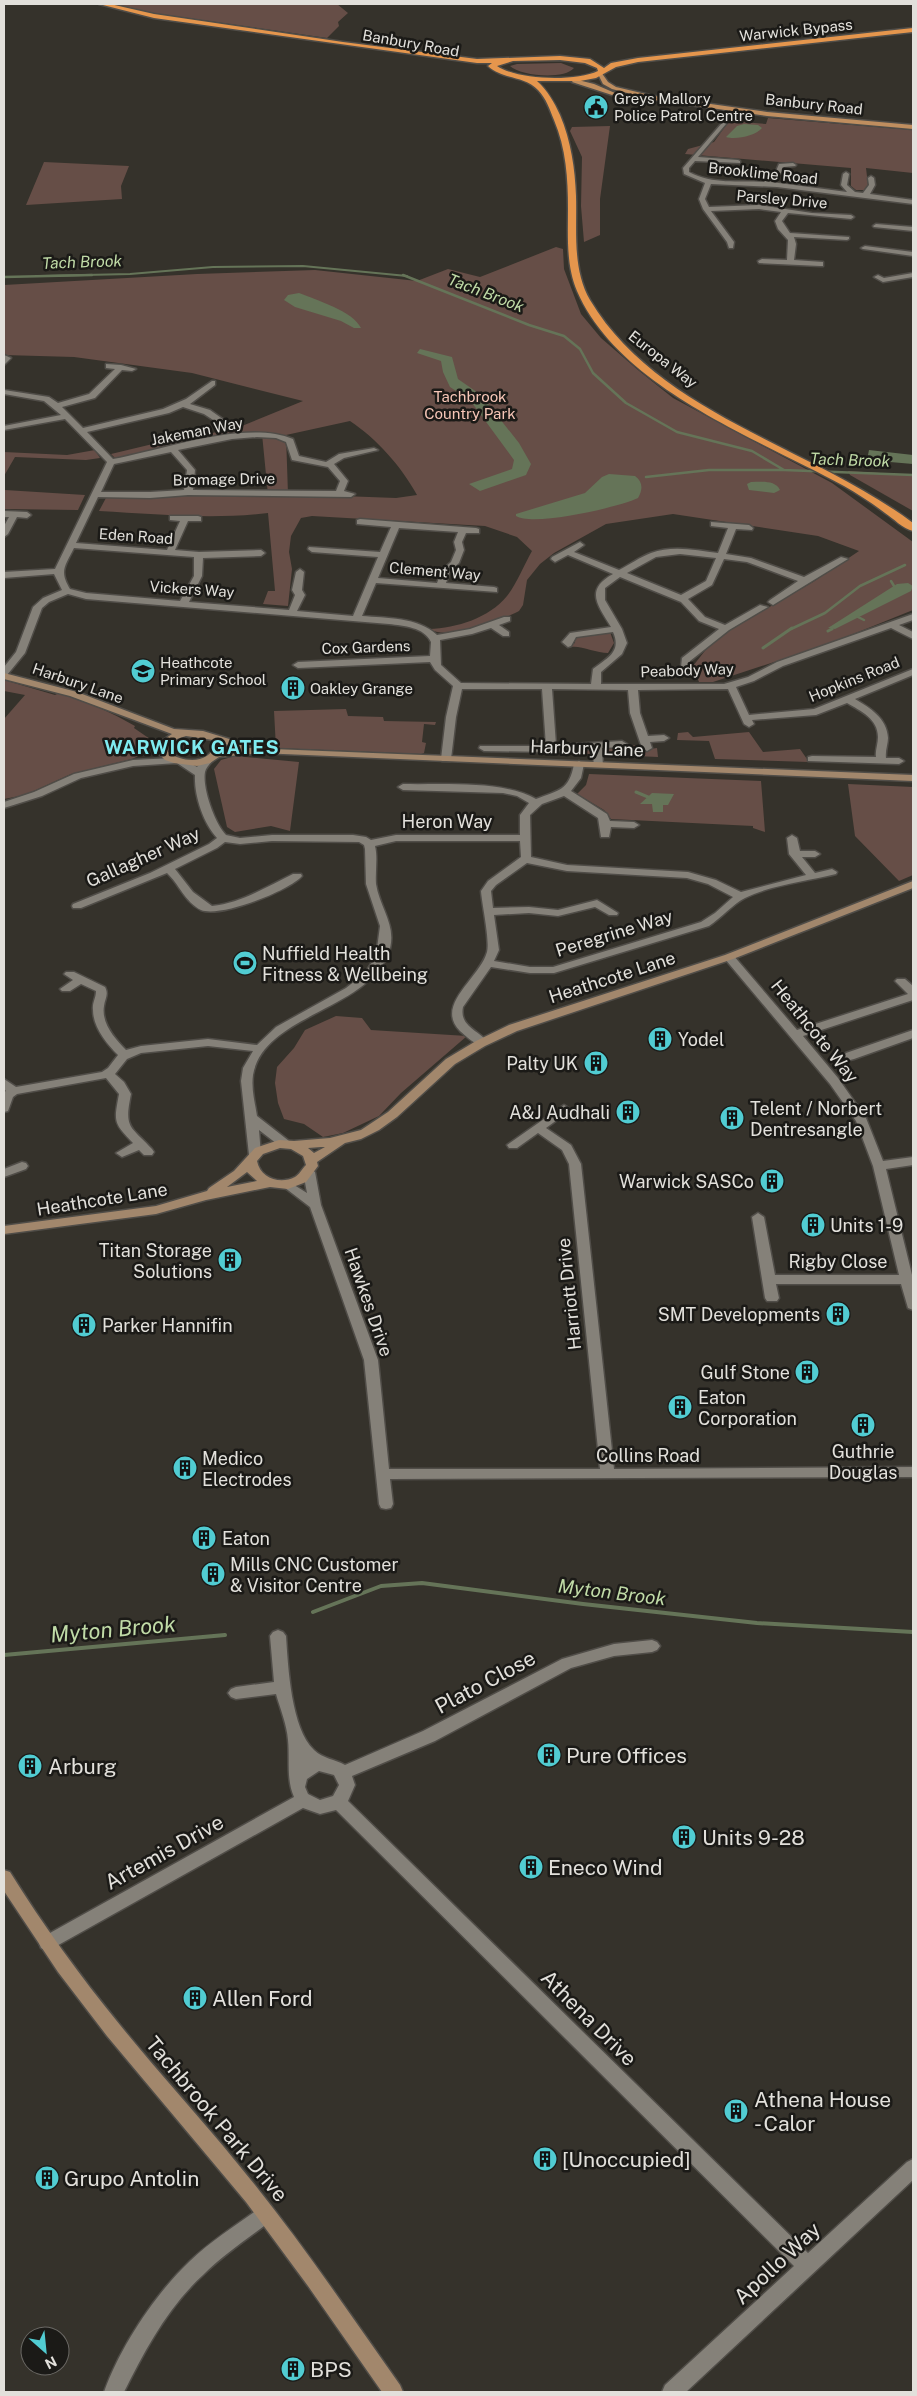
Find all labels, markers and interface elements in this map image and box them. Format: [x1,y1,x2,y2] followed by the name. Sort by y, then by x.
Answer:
[739,16,853,44] street label: Warwick Bypass
[361,26,461,60] street label: Banbury Road
[614,90,753,124] place label: Greys Mallory Police Patrol Centre
[764,90,864,118] street label: Banbury Road
[583,94,609,120] public building icon: Greys Mallory Police Patrol Centre
[707,159,819,187] street label: Brooklime Road
[736,187,828,211] street label: Parsley Drive
[42,251,123,273] water label: Tach Brook
[445,270,527,316] water label: Tach Brook
[625,327,701,391] street label: Europa Way
[424,388,516,422] park label: Tachbrook Country Park
[149,414,245,448] street label: Jakeman Way
[810,449,891,471] water label: Tach Brook
[173,470,275,488] street label: Bromage Drive
[98,525,174,547] street label: Eden Road
[389,559,481,583] street label: Clement Way
[149,578,235,600] street label: Vickers Way
[321,637,411,657] street label: Cox Gardens
[806,653,902,705] street label: Hopkins Road
[160,654,266,688] place label: Heathcote Primary School
[130,658,156,684] school or university icon: Heathcote Primary School
[30,660,126,706] street label: Harbury Lane
[640,660,734,680] street label: Peabody Way
[280,675,306,701] building icon: Oakley Grange
[310,680,413,697] place label: Oakley Grange
[104,736,280,758] district label: WARWICK GATES
[530,736,644,760] street label: Harbury Lane
[402,811,493,832] street label: Heron Way
[83,822,203,891] street label: Gallagher Way
[553,905,675,961] street label: Peregrine Way
[262,943,428,985] place label: Nuffield Health Fitness & Wellbeing
[546,947,678,1007] street label: Heathcote Lane
[232,950,258,976] sports icon: Nuffield Health Fitness & Wellbeing
[767,975,863,1087] street label: Heathcote Way
[647,1026,673,1052] building icon: Yodel
[678,1029,724,1050] place label: Yodel
[583,1050,609,1076] building icon: Palty UK
[506,1053,578,1074] place label: Palty UK
[750,1098,882,1140] place label: Telent / Norbert Dentresangle
[615,1099,641,1125] building icon: A&J Audhali
[509,1102,610,1123] place label: A&J Audhali
[719,1105,745,1131] building icon: Telent / Norbert Dentresangle
[759,1168,785,1194] building icon: Warwick SASCo
[619,1171,754,1192] place label: Warwick SASCo
[35,1178,169,1220] street label: Heathcote Lane
[800,1212,826,1238] building icon: Units 1-9
[830,1215,903,1236] place label: Units 1-9
[553,1237,585,1351] street label: Harriott Drive
[99,1240,212,1282] place label: Titan Storage Solutions
[341,1245,397,1359] street label: Hawkes Drive
[217,1247,243,1273] building icon: Titan Storage Solutions
[788,1251,888,1272] street label: Rigby Close
[825,1301,851,1327] building icon: SMT Developments
[658,1304,820,1325] place label: SMT Developments
[71,1312,97,1338] building icon: Parker Hannifin
[102,1315,233,1336] place label: Parker Hannifin
[794,1359,820,1385] building icon: Gulf Stone
[700,1362,790,1383] place label: Gulf Stone
[698,1387,797,1429] place label: Eaton Corporation
[667,1394,693,1420] building icon: Eaton Corporation
[850,1412,876,1438] building icon: Guthrie Douglas
[829,1441,897,1483] place label: Guthrie Douglas
[596,1445,700,1466] street label: Collins Road
[202,1448,292,1490] place label: Medico Electrodes
[172,1455,198,1481] building icon: Medico Electrodes
[191,1525,217,1551] building icon: Eaton
[222,1528,270,1549] place label: Eaton
[230,1554,399,1596] place label: Mills CNC Customer & Visitor Centre
[200,1561,226,1587] building icon: Mills CNC Customer & Visitor Centre
[557,1574,668,1610] water label: Myton Brook
[49,1611,177,1647] water label: Myton Brook
[431,1645,539,1719] street label: Plato Close
[536,1742,562,1768] building icon: Pure Offices
[566,1743,687,1768] place label: Pure Offices
[17,1753,43,1779] building icon: Arburg
[48,1754,117,1779] place label: Arburg
[100,1809,228,1895] street label: Artemis Drive
[671,1824,697,1850] building icon: Units 9-28
[702,1825,805,1850] place label: Units 9-28
[518,1854,544,1880] building icon: Eneco Wind
[548,1855,662,1880] place label: Eneco Wind
[536,1965,642,2071] street label: Athena Drive
[182,1985,208,2011] building icon: Allen Ford
[212,1986,313,2011] place label: Allen Ford
[141,2031,293,2207] street label: Tachbrook Park Drive
[754,2087,891,2136] place label: Athena House - Calor
[723,2098,749,2124] building icon: Athena House - Calor
[532,2146,558,2172] building icon: [Unoccupied]
[562,2147,691,2172] place label: [Unoccupied]
[34,2165,60,2191] building icon: Grupo Antolin
[64,2166,199,2191] place label: Grupo Antolin
[729,2217,825,2309] street label: Apollo Way
[20,2326,70,2376] north arrow
[42,2353,59,2372] text: N
[280,2356,306,2382] building icon: BPS
[310,2357,352,2382] place label: BPS

